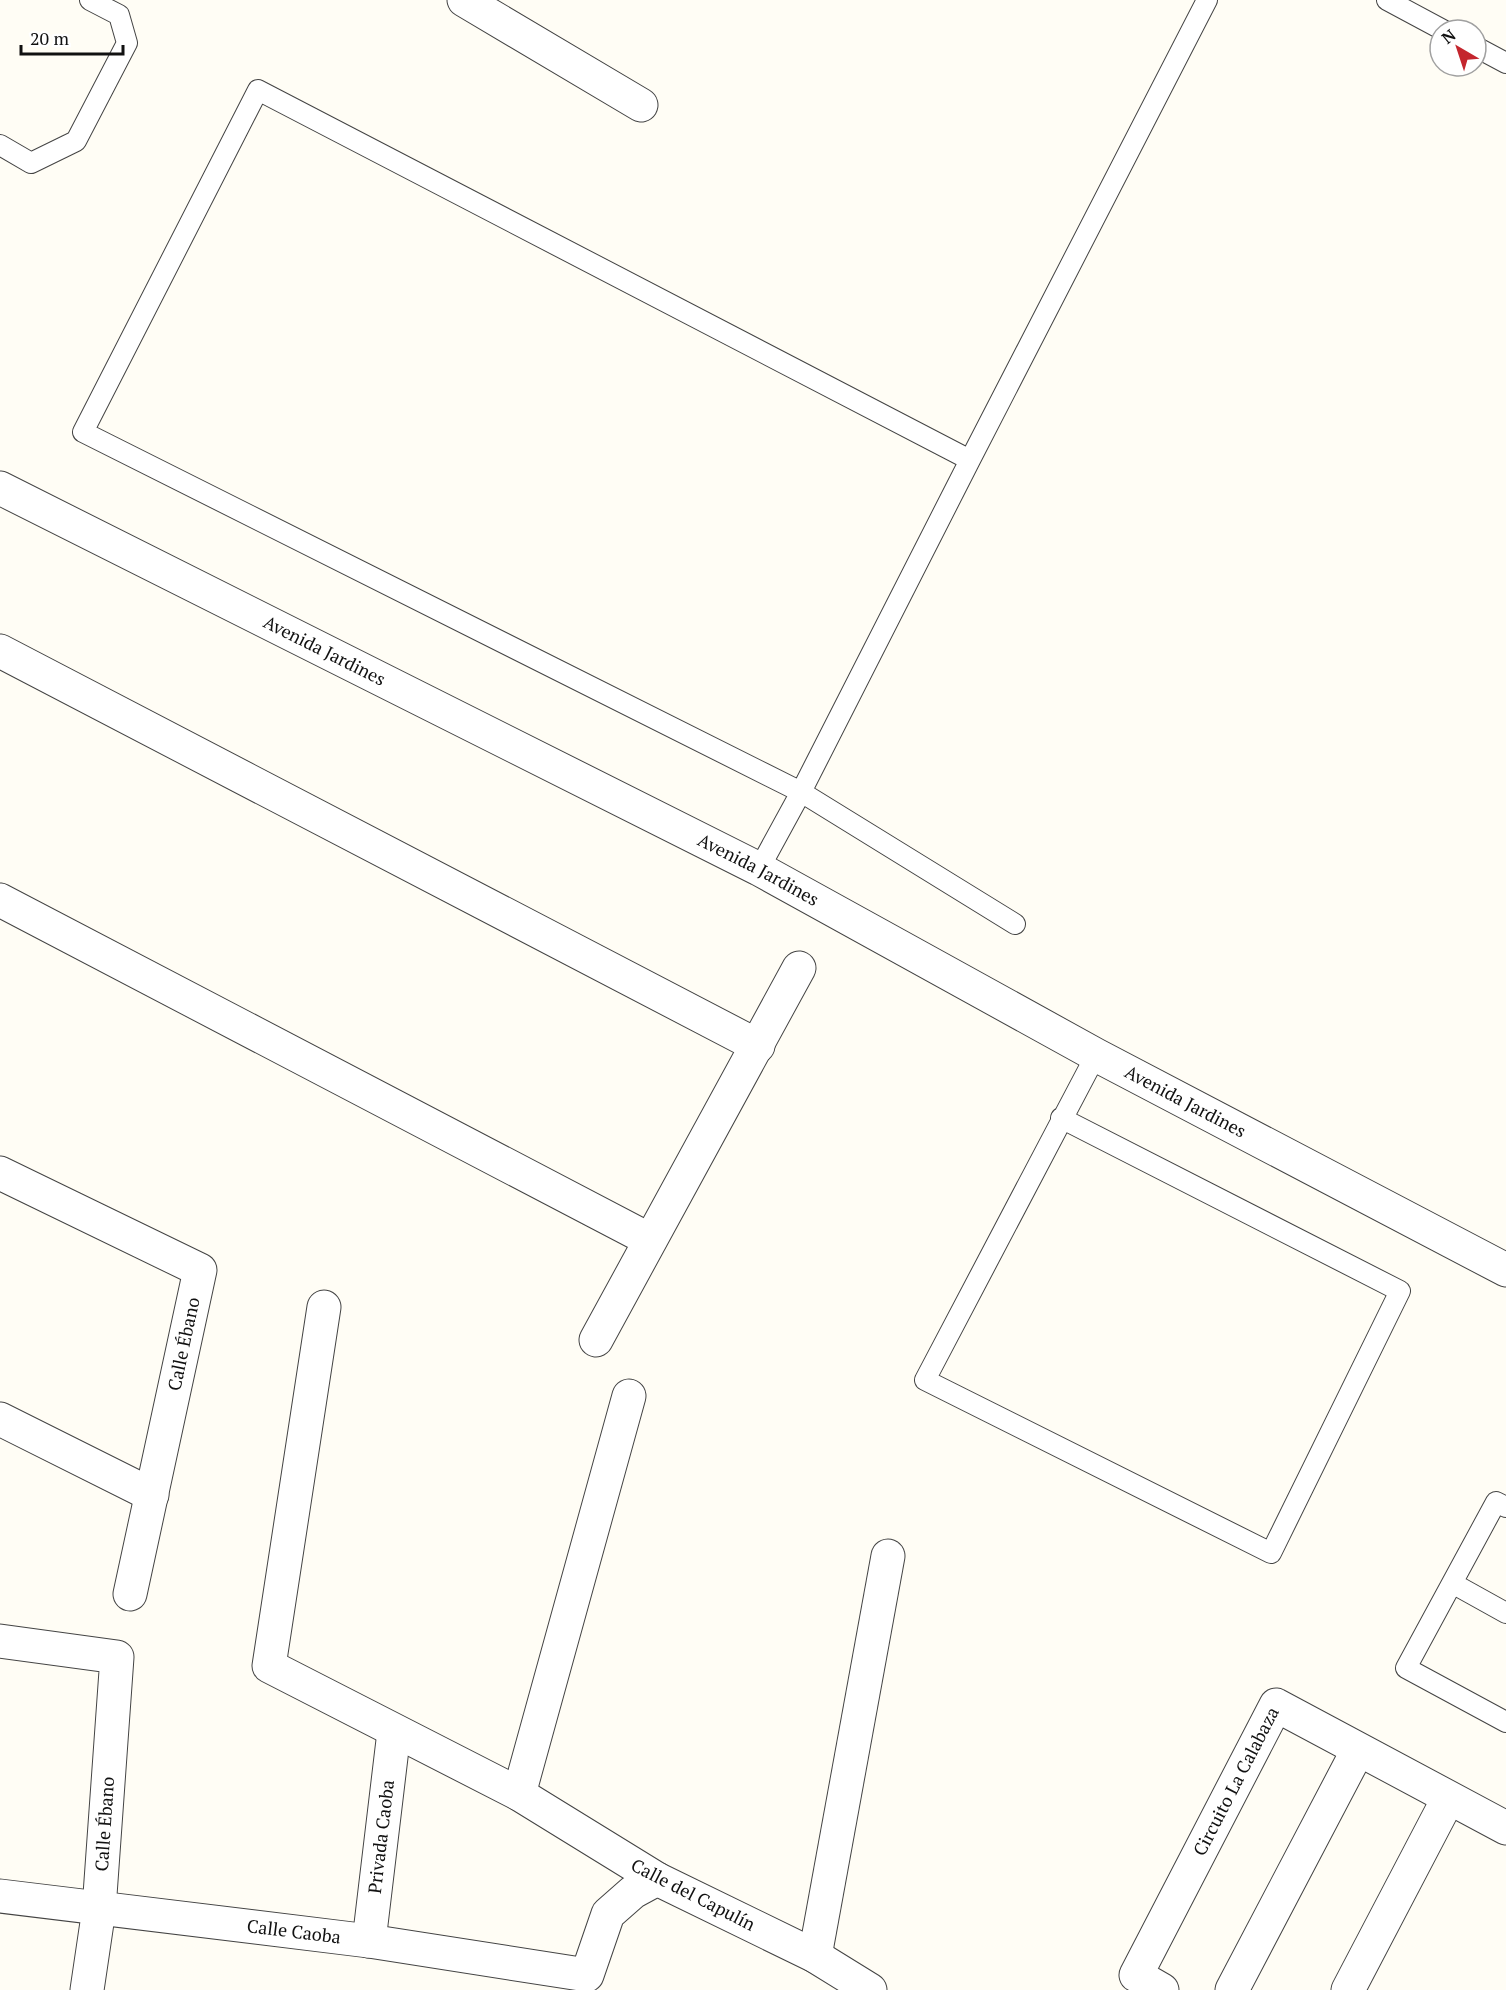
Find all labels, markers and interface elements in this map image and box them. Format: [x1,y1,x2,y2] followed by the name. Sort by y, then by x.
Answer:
[21,18,123,56] scale bar
[1428,18,1488,78] north arrow
[1437,24,1460,49] text: N
[30,26,70,50] text: 20 m
[260,609,390,691] street label: Avenida Jardines
[694,827,824,911] street label: Avenida Jardines
[1121,1059,1250,1143] street label: Avenida Jardines
[161,1295,205,1393] street label: Calle Ébano
[1187,1702,1284,1860] street label: Circuito La Calabaza
[89,1776,119,1872] street label: Calle Ébano
[362,1778,399,1895] street label: Privada Caoba
[627,1852,760,1936] street label: Calle del Capulín
[246,1913,342,1948] street label: Calle Caoba

